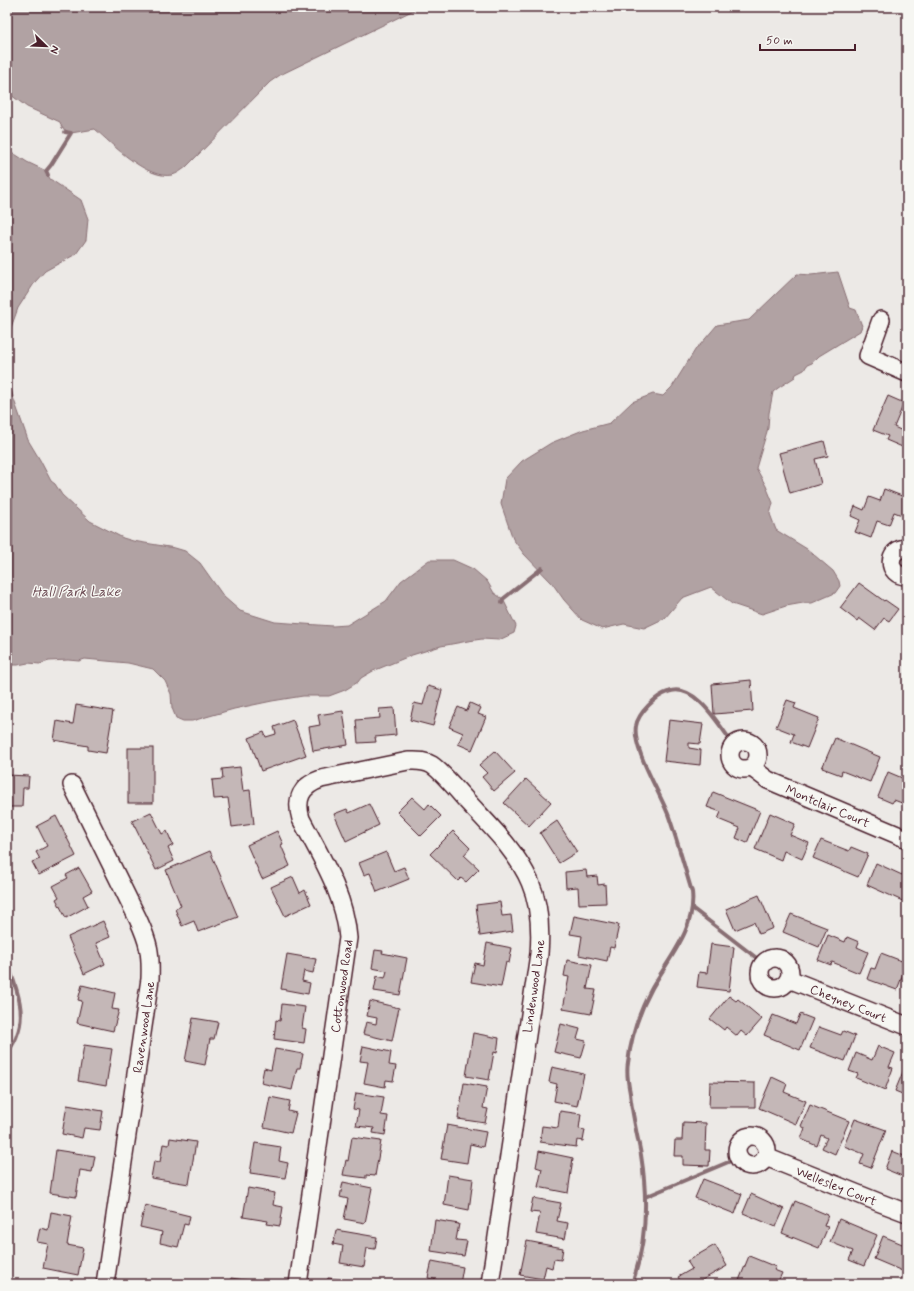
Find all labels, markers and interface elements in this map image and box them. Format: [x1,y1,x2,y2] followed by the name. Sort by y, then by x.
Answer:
[26,26,66,66] north arrow
[760,26,855,52] scale bar
[766,33,793,49] text: 50 m
[46,43,62,56] text: N
[32,583,121,601] water label: Hall Park Lake
[783,781,872,832] street label: Montclair Court
[520,938,549,1034] street label: Lindenwood Lane
[327,939,358,1034] street label: Cottonwood Road
[130,980,159,1074] street label: Ravenwood Lane
[807,981,889,1027] street label: Cheyney Court
[793,1163,879,1211] street label: Wellesley Court

